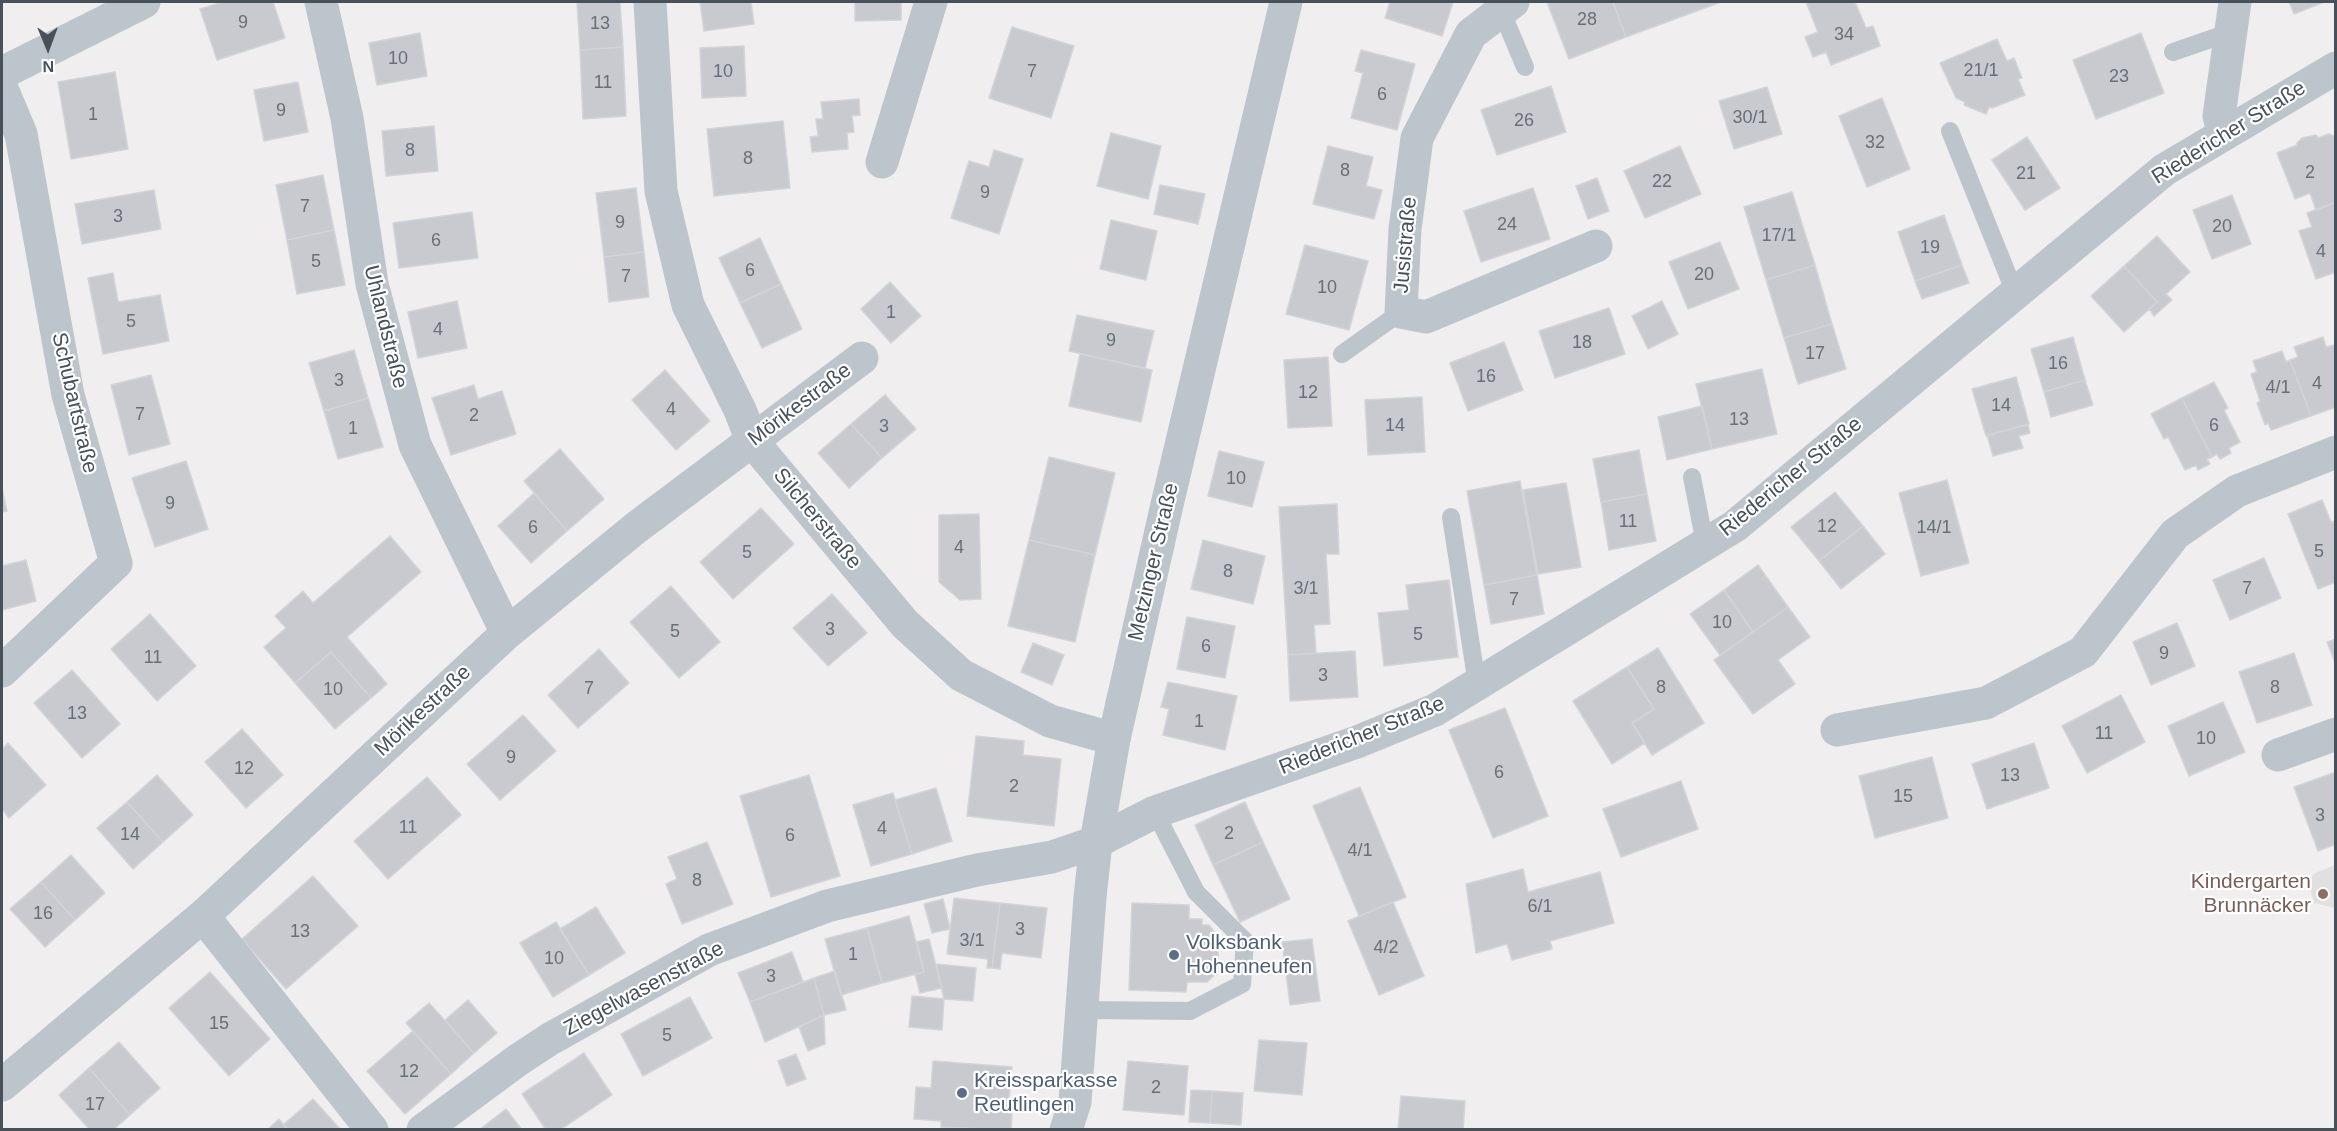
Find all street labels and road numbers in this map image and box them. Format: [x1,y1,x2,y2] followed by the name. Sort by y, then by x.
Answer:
[2148,76,2310,190] street label: Riedericher Straße
[1389,196,1423,294] street label: Jusistraße
[358,263,412,391] street label: Uhlandstraße
[46,330,102,476] street label: Schubartstraße
[743,358,857,452] street label: Mörikestraße
[1715,412,1867,542] street label: Riedericher Straße
[768,464,866,574] street label: Silcherstraße
[1124,481,1184,643] street label: Metzinger Straße
[370,660,476,762] street label: Mörikestraße
[1276,691,1448,781] street label: Riedericher Straße
[560,936,728,1042] street label: Ziegelwasenstraße

